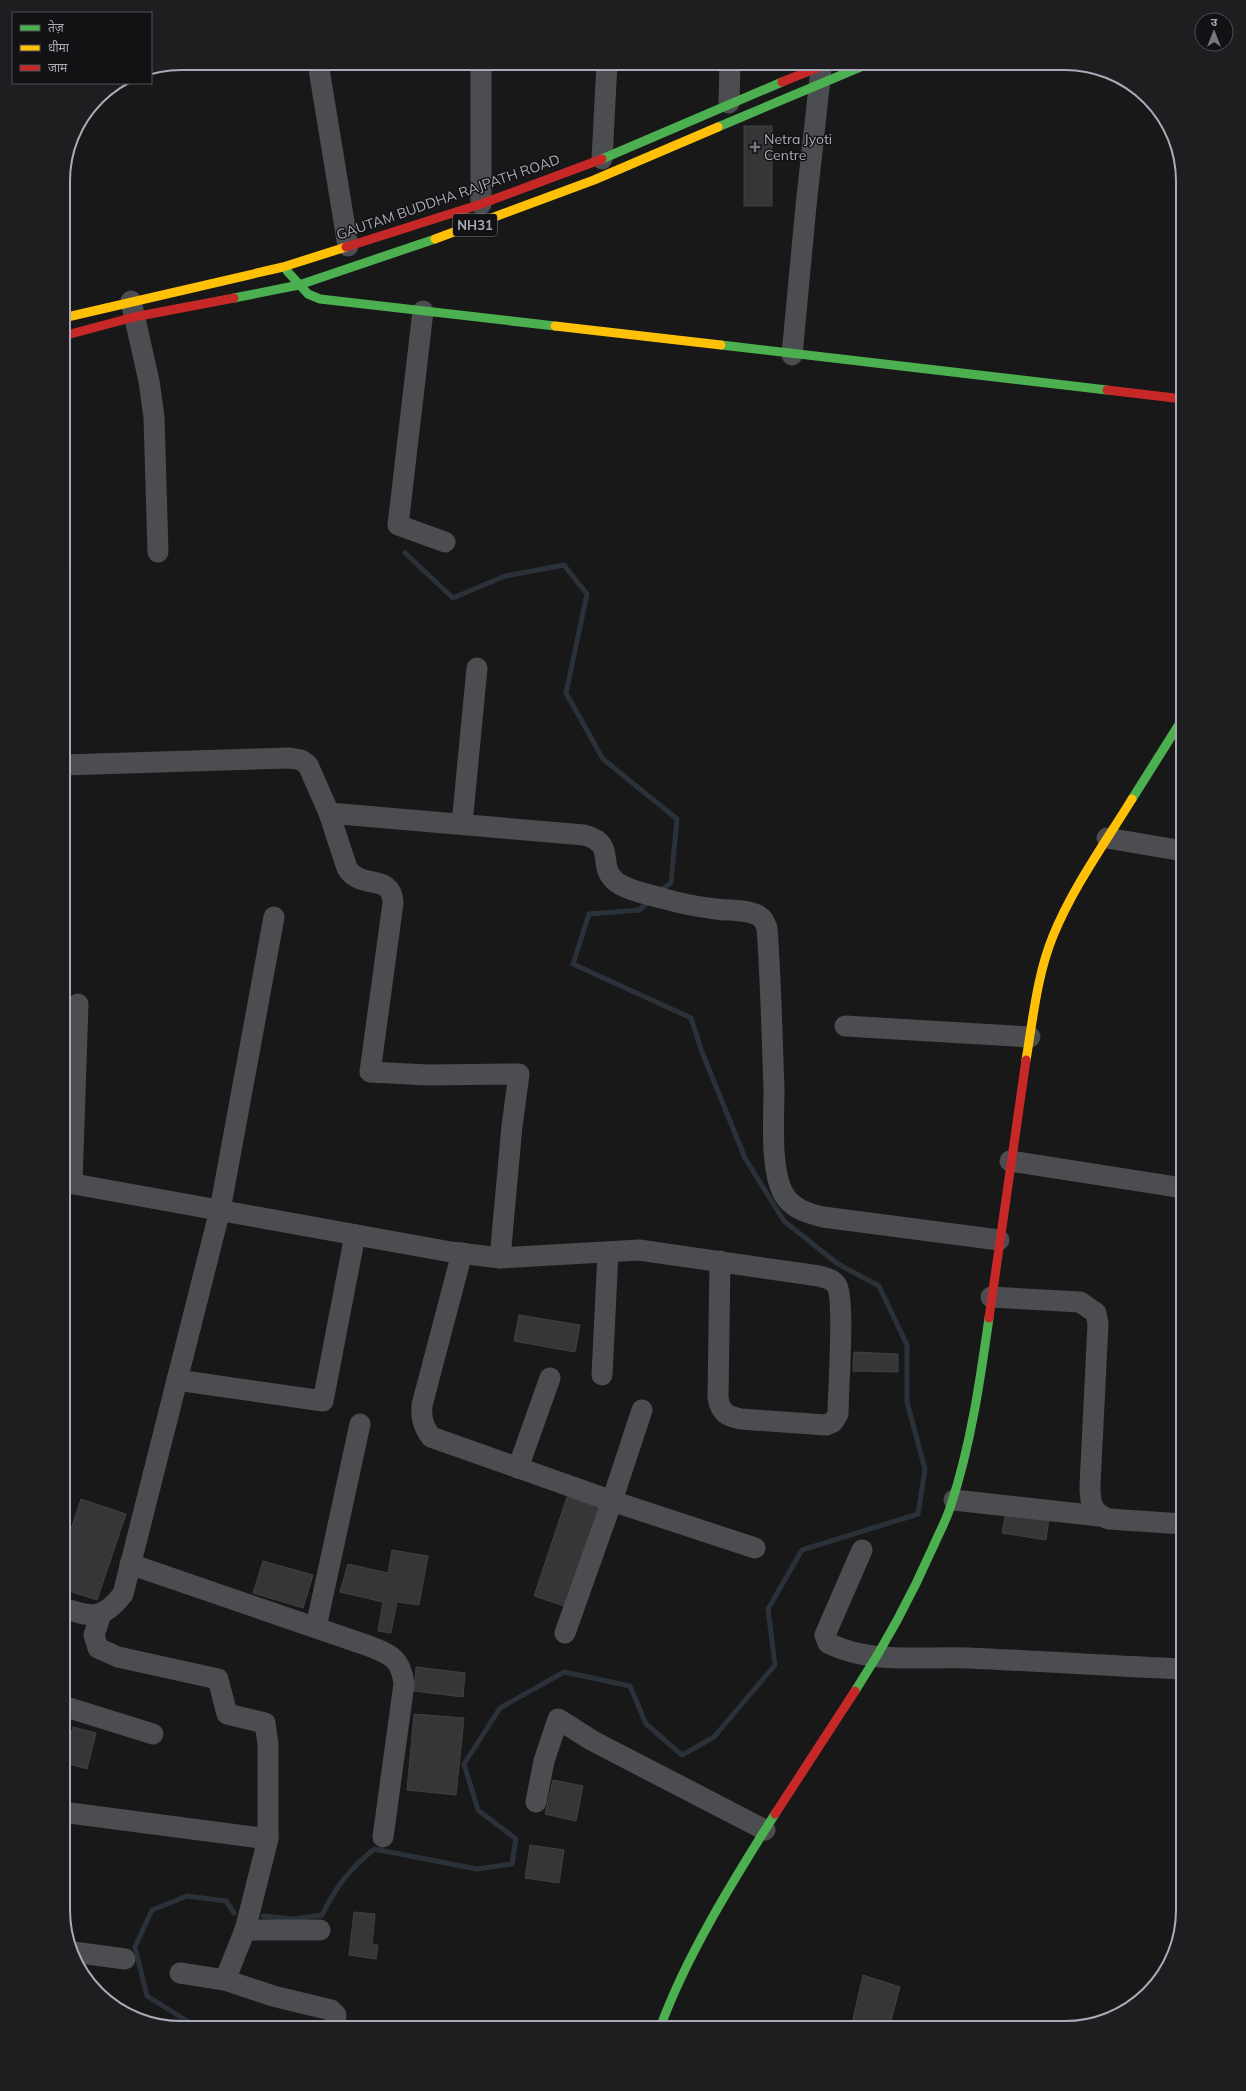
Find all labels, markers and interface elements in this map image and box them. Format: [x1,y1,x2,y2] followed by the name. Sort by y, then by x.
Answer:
[12,12,152,84] legend
[1194,12,1234,52] north arrow
[1211,15,1218,29] text: उ
[48,20,65,35] text: तेज़
[48,40,70,55] text: धीमा
[48,60,68,75] text: जाम
[764,130,832,164] place label: Netra Jyoti Centre
[749,141,761,153] marker: Netra Jyoti Centre
[334,150,562,244] street label: GAUTAM BUDDHA RAJPATH ROAD
[453,214,497,236] road number: NH31

